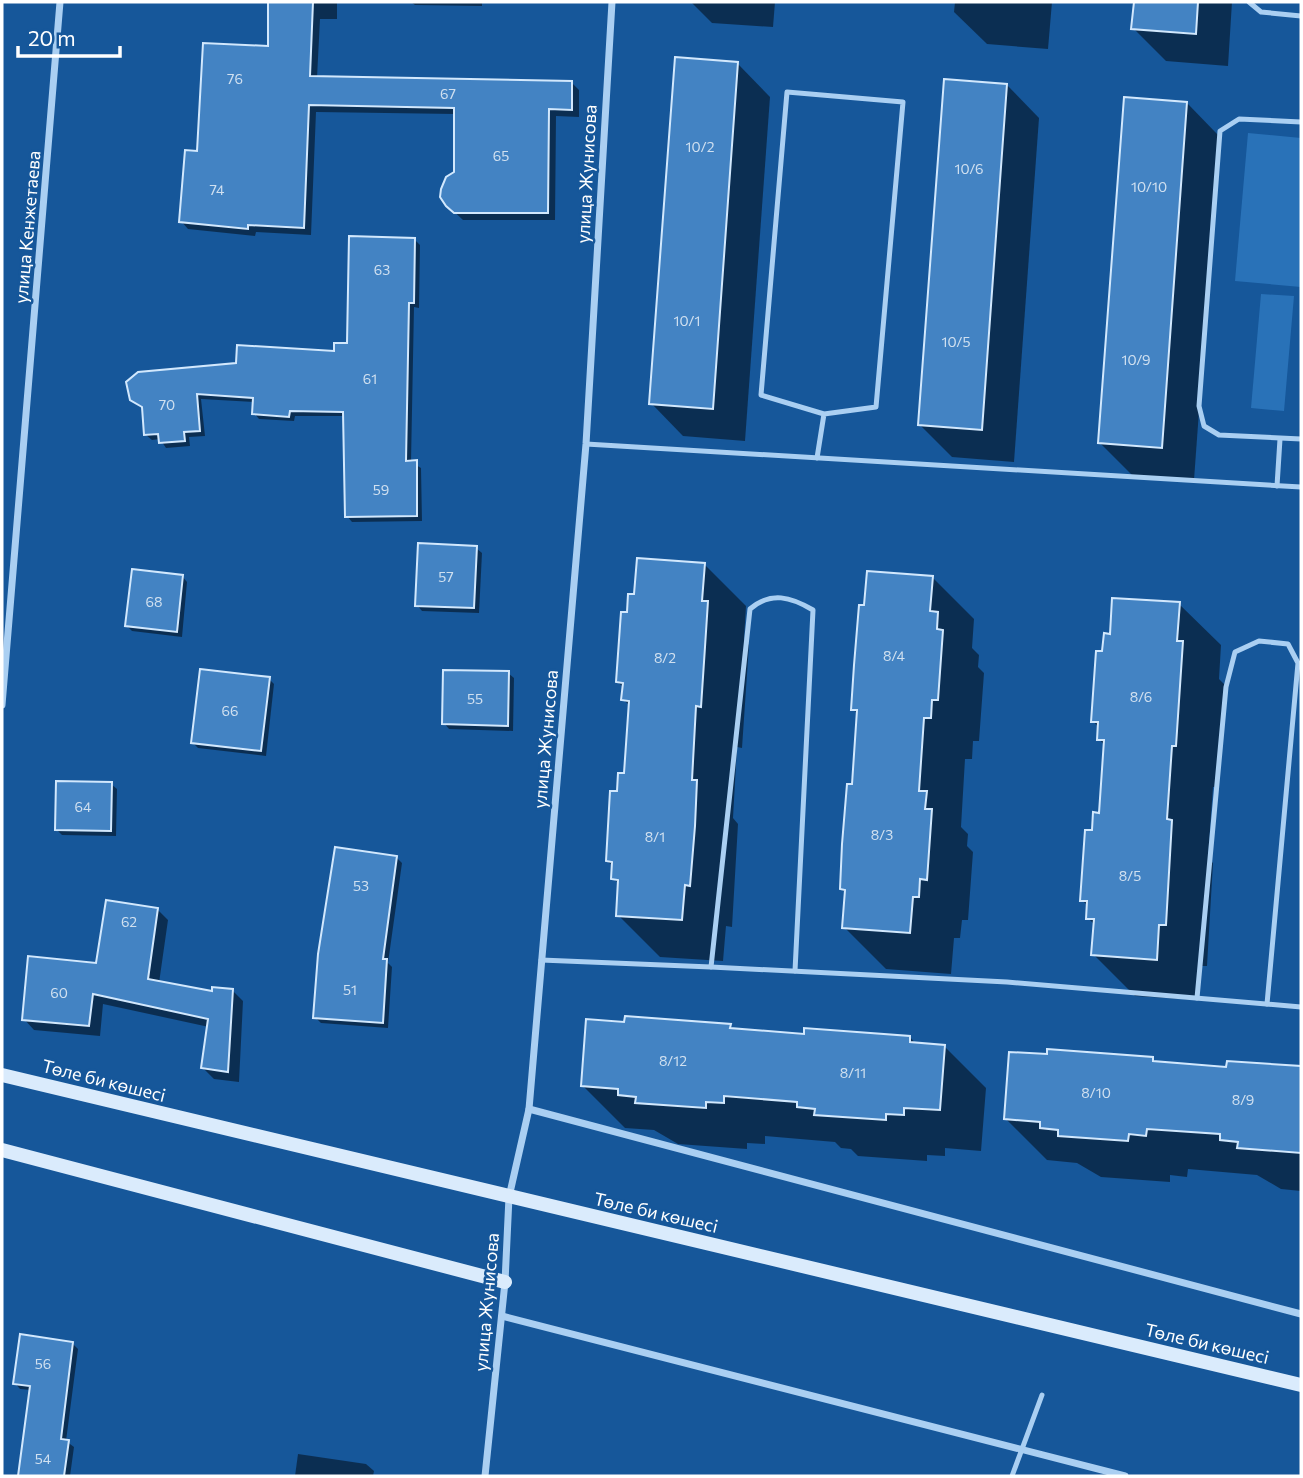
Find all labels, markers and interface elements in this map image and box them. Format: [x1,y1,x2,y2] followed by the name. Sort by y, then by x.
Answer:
[18,14,119,58] scale bar
[28,25,76,50] text: 20 m
[227,70,243,87] house number: 76
[440,85,456,102] house number: 67
[571,104,601,244] street label: улица Жунисова
[686,138,715,155] house number: 10/2
[493,147,509,164] house number: 65
[9,150,45,304] street label: улица Кенжетаева
[954,160,984,177] house number: 10/6
[1131,178,1167,195] house number: 10/10
[210,181,225,198] house number: 74
[374,261,390,278] house number: 63
[673,312,701,329] house number: 10/1
[941,333,971,350] house number: 10/5
[1121,351,1151,368] house number: 10/9
[363,370,377,387] house number: 61
[159,396,175,413] house number: 70
[373,481,389,498] house number: 59
[438,568,454,585] house number: 57
[146,593,163,610] house number: 68
[883,647,905,664] house number: 8/4
[654,649,676,666] house number: 8/2
[528,669,562,809] street label: улица Жунисова
[1130,688,1152,705] house number: 8/6
[467,690,483,707] house number: 55
[222,702,239,719] house number: 66
[75,798,92,815] house number: 64
[871,826,893,843] house number: 8/3
[645,828,665,845] house number: 8/1
[1119,867,1141,884] house number: 8/5
[353,877,369,894] house number: 53
[121,913,137,930] house number: 62
[343,981,357,998] house number: 51
[50,984,68,1001] house number: 60
[659,1052,687,1069] house number: 8/12
[40,1054,168,1106] street label: Төле би көшесі
[840,1064,866,1081] house number: 8/11
[1081,1084,1111,1101] house number: 8/10
[1232,1091,1254,1108] house number: 8/9
[592,1187,720,1237] street label: Төле би көшесі
[469,1232,503,1372] street label: улица Жунисова
[1143,1318,1271,1368] street label: Төле би көшесі
[35,1355,51,1372] house number: 56
[35,1450,52,1467] house number: 54

